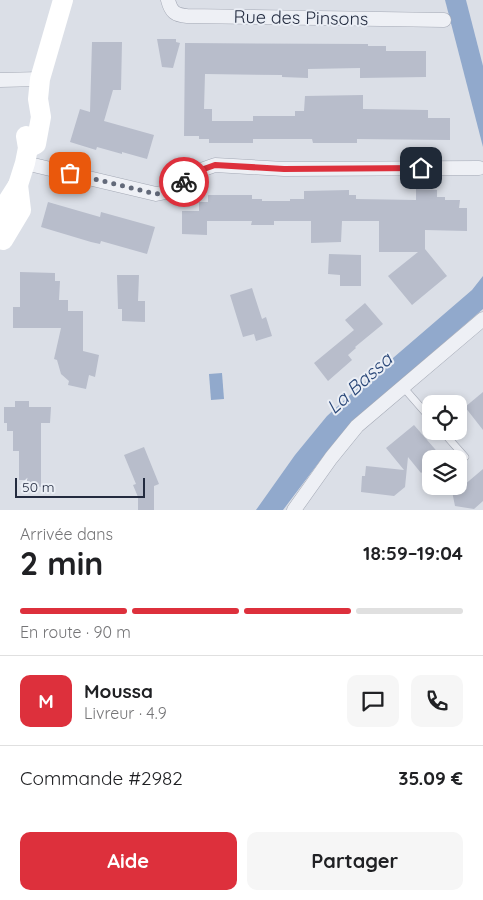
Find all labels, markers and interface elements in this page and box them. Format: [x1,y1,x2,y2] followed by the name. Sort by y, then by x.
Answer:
[233,5,369,30] street label: Rue des Pinsons
[400,147,442,189] pin
[49,152,91,194] pin
[407,154,435,182] icon: home
[159,157,209,207] courier
[56,159,84,187] icon: bag
[170,168,198,196] icon: bike
[321,346,398,419] water label: La Bassa
[422,395,467,495] map controls
[422,395,467,440] button: locate
[422,450,467,495] button: layers
[15,475,145,498] scale bar
[22,478,55,496] text: 50 m
[20,524,113,544] text: Arrivée dans
[363,541,463,565] text: 18:59–19:04
[20,543,103,583] text: 2 min
[20,622,131,642] text: En route · 90 m
[347,675,399,727] button: chat
[411,675,463,727] button: phone
[84,679,153,703] text: Moussa
[38,689,54,713] text: M
[84,703,167,723] text: Livreur · 4.9
[20,766,183,790] text: Commande #2982
[398,766,463,790] text: 35.09 €
[20,832,237,890] button: Aide
[247,832,463,890] button: Partager

